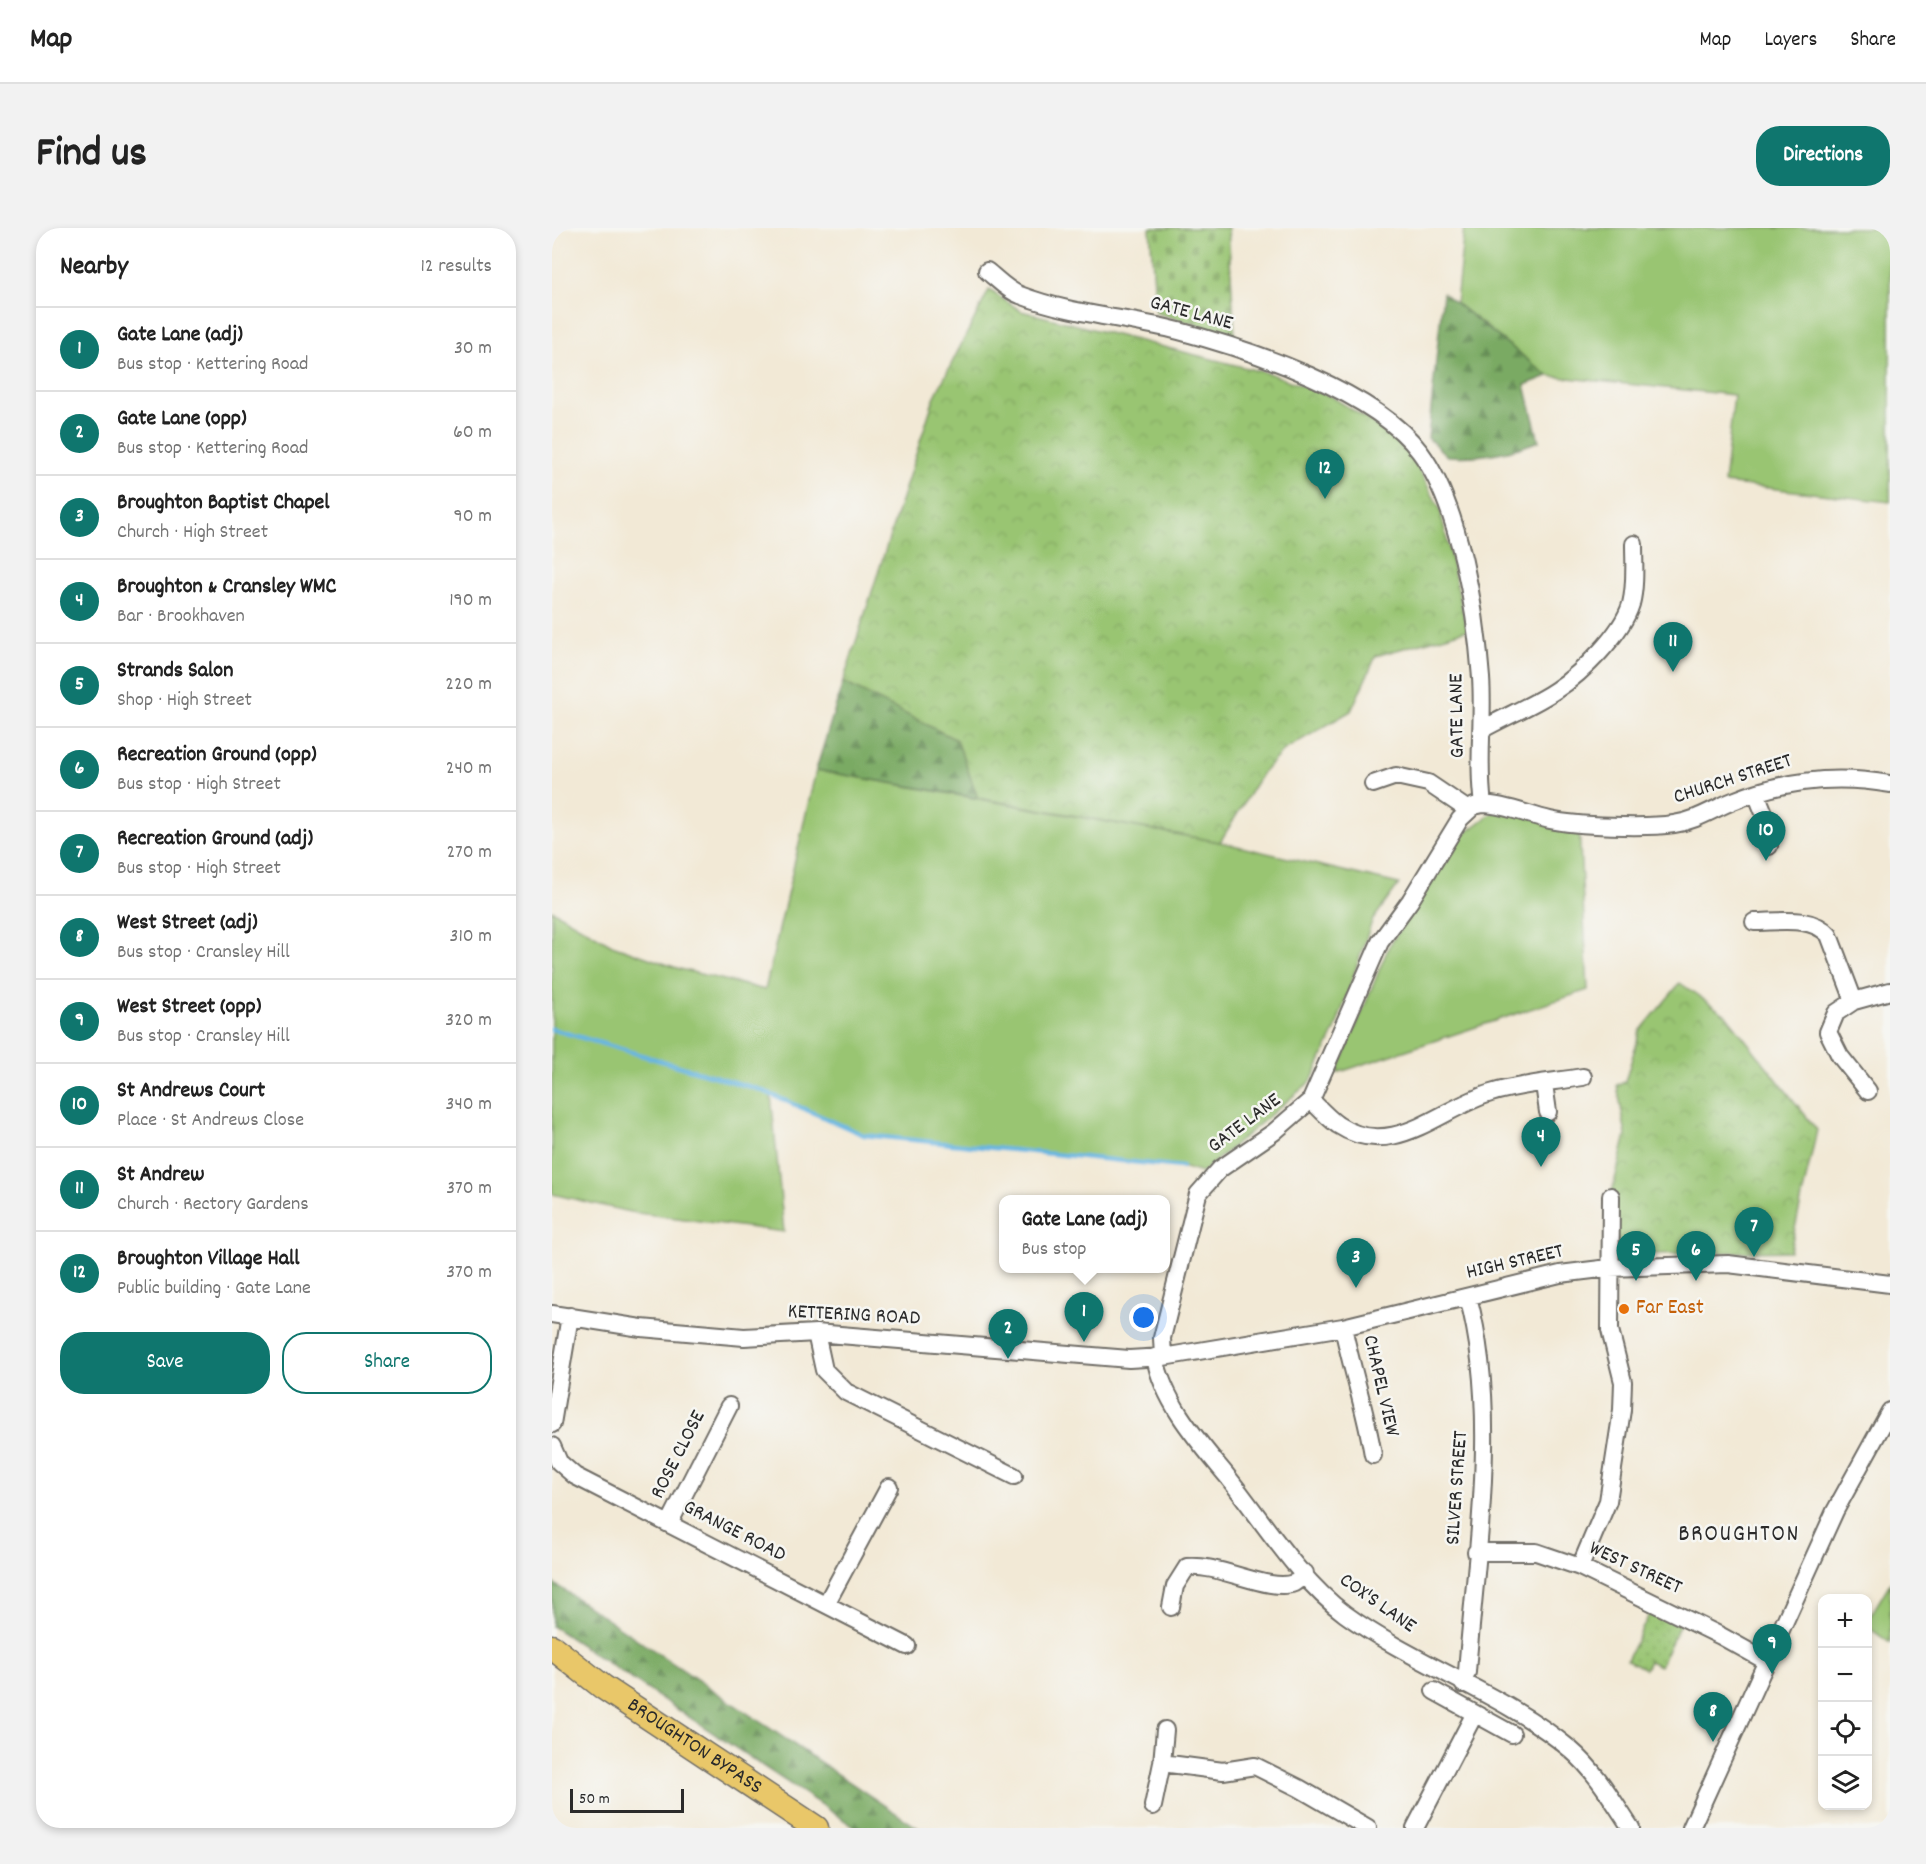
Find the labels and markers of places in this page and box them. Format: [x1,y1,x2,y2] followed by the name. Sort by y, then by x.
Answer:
[1306,450,1344,499] pin: 12
[1654,622,1692,672] pin: 11
[1746,812,1786,861] pin: 10
[1522,1118,1560,1167] pin: 4
[1734,1208,1774,1257] pin: 7
[1616,1232,1656,1281] pin: 5
[1676,1232,1716,1281] pin: 6
[1336,1238,1376,1288] pin: 3
[1064,1292,1104,1342] pin: 1
[1636,1294,1704,1324] place label: Far East
[1617,1302,1631,1316] marker: Far East
[988,1310,1028,1359] pin: 2
[1752,1624,1792,1674] pin: 9
[1694,1692,1732,1742] pin: 8

